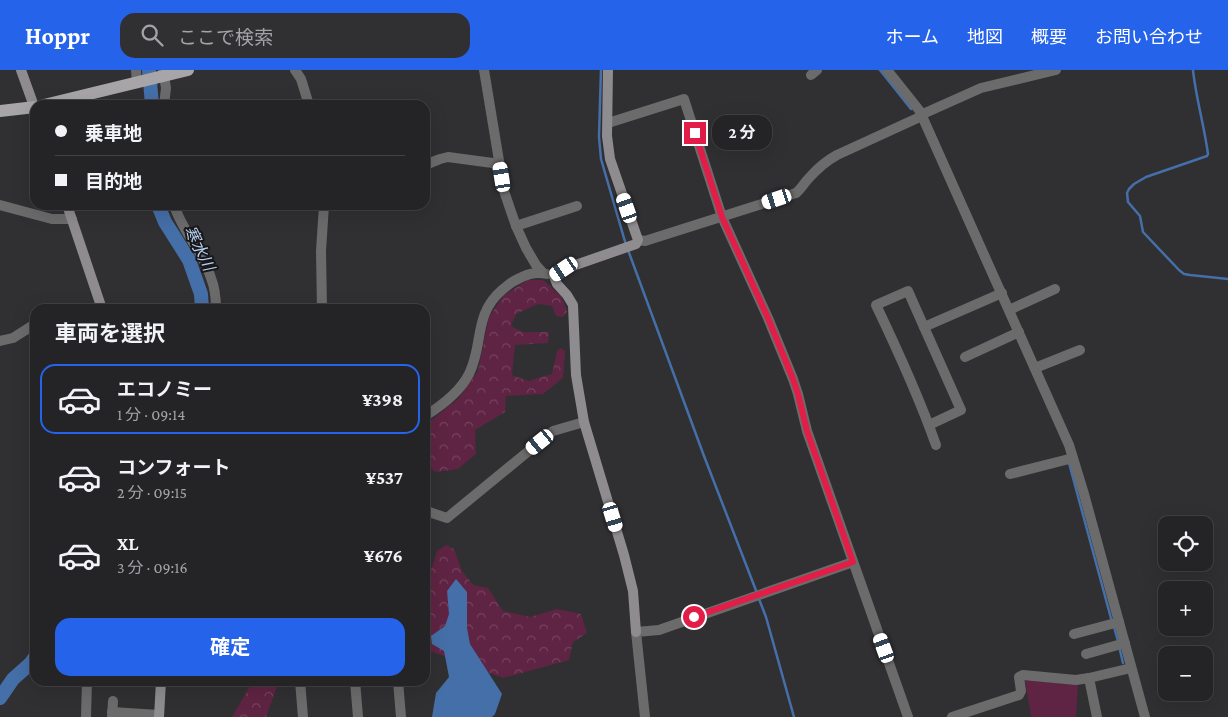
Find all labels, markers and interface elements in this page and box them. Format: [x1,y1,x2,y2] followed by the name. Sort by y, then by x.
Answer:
[120,13,470,58] search box
[138,21,166,49] icon: search
[25,22,90,49] text: Hoppr
[178,27,273,48] text: ここで検索
[886,27,939,47] text: ホーム
[967,27,1003,47] text: 地図
[1031,27,1067,47] text: 概要
[1095,27,1203,47] text: お問い合わせ
[712,116,772,150] callout: 2 分
[684,122,706,144] route end
[85,123,142,144] text: 乗車地
[728,124,756,141] text: 2 分
[492,161,511,193] car
[85,171,142,192] text: 目的地
[760,187,793,211] car
[615,191,638,225] car
[181,223,219,275] water label: 寒水川
[547,254,580,284] car
[55,321,165,346] text: 車両を選択
[57,377,102,422] icon: car
[117,379,212,400] text: エコノミー
[362,389,403,410] text: ¥398
[117,406,185,423] text: 1 分 · 09:14
[523,427,556,457] car
[57,455,102,500] icon: car
[117,457,230,478] text: コンフォート
[366,467,403,488] text: ¥537
[117,484,187,501] text: 2 分 · 09:15
[601,500,624,534] car
[1158,516,1213,701] map controls
[1158,516,1213,571] button: locate
[57,533,102,578] icon: car
[117,533,139,554] text: XL
[364,545,403,566] text: ¥676
[117,559,188,576] text: 3 分 · 09:16
[1158,581,1213,636] button: +
[683,606,705,628] route start
[55,618,405,676] button: 確定
[871,631,896,665] car
[1158,646,1213,701] button: −

